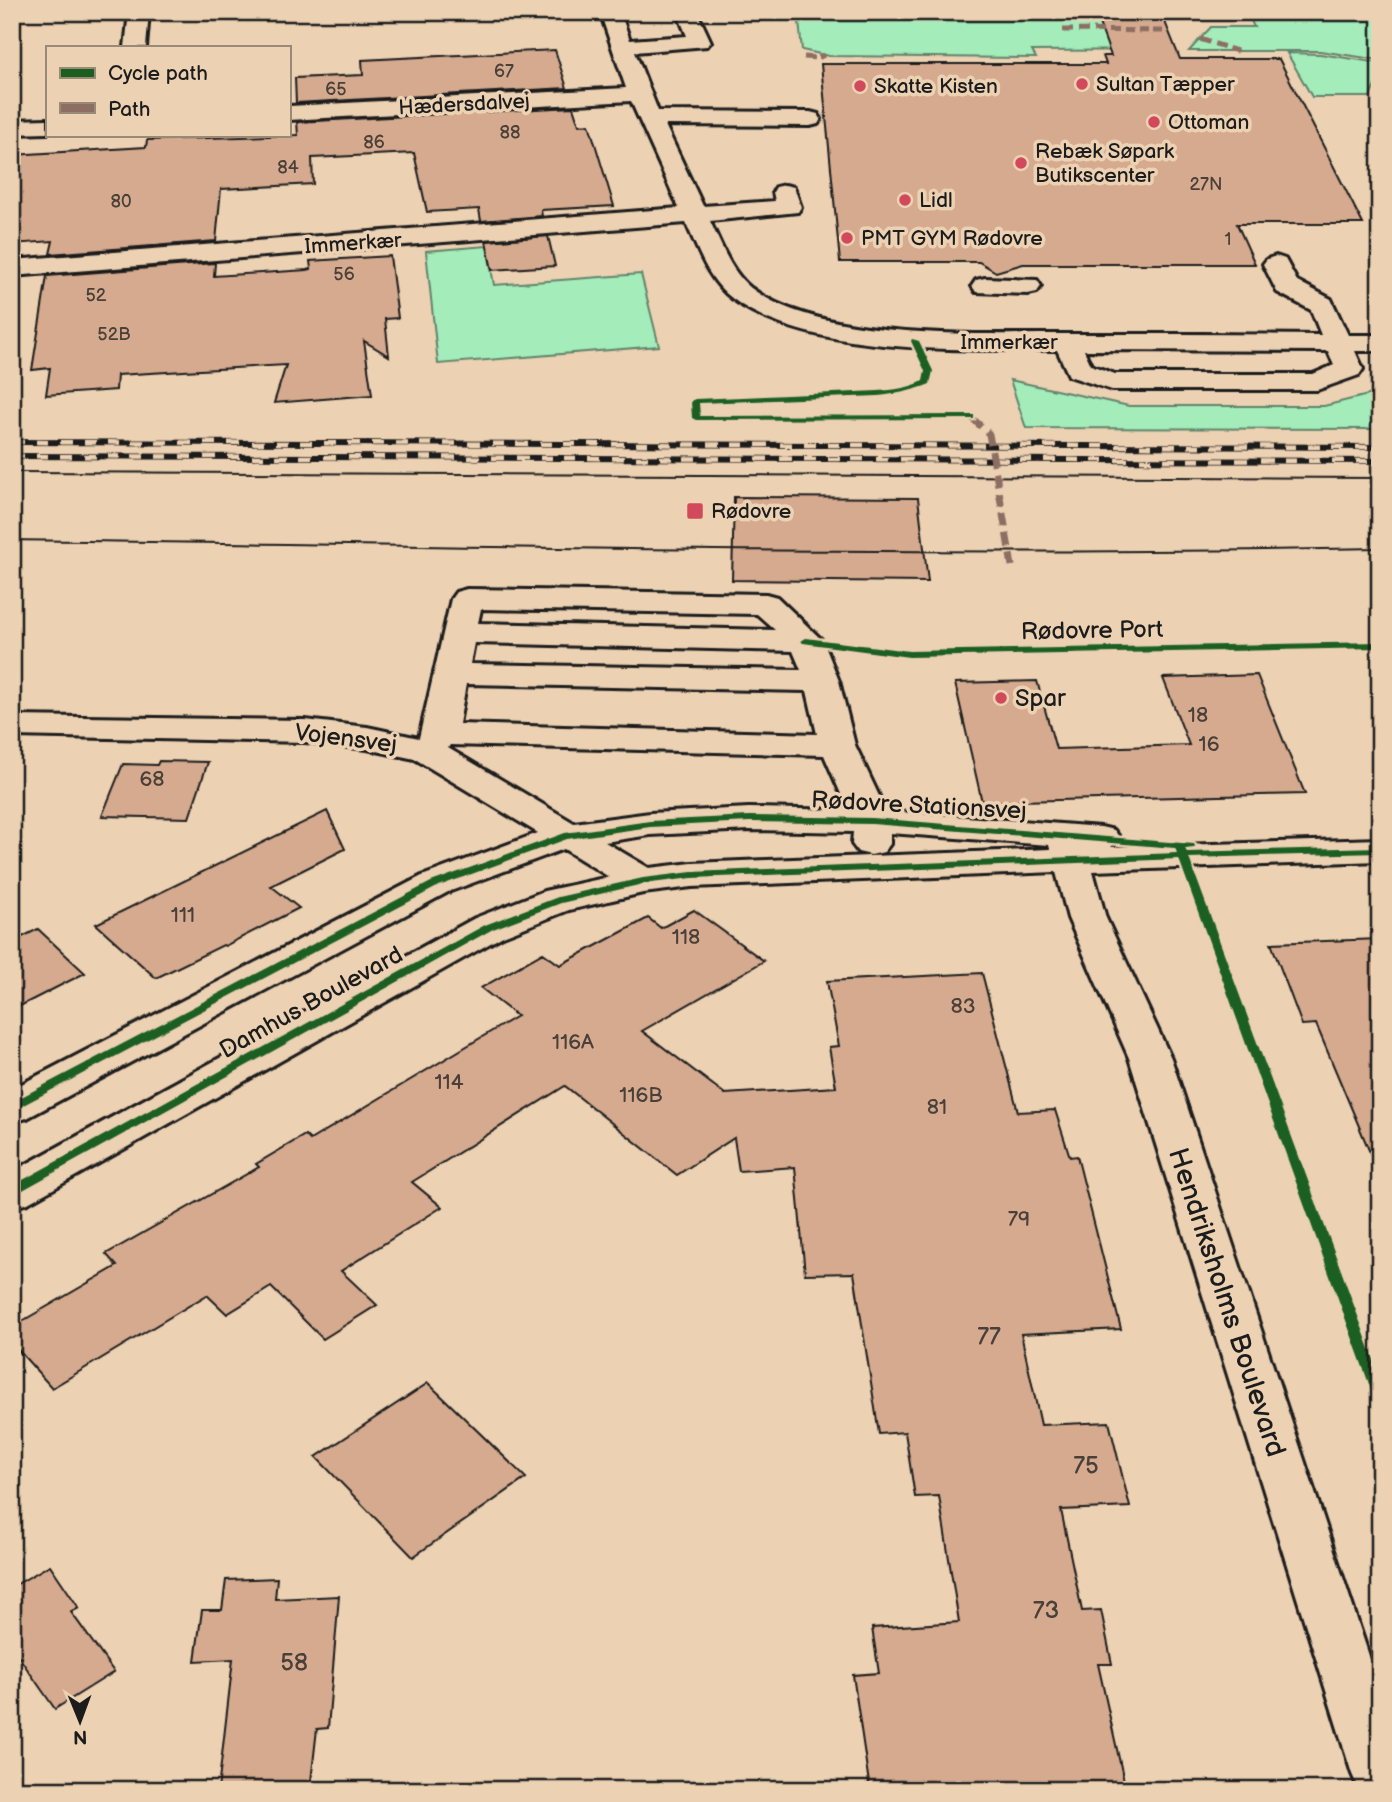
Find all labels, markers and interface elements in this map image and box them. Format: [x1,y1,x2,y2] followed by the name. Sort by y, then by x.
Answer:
[46,46,290,136] legend
[108,61,208,86] text: Cycle path
[494,61,514,82] house number: 67
[1096,72,1235,97] place label: Sultan Tæpper
[874,74,998,99] place label: Skatte Kisten
[1074,76,1090,92] marker: Sultan Tæpper
[852,78,868,94] marker: Skatte Kisten
[325,79,347,100] house number: 65
[398,89,530,120] street label: Hædersdalvej
[108,97,150,122] text: Path
[1168,110,1249,135] place label: Ottoman
[1146,114,1162,130] marker: Ottoman
[500,122,521,143] house number: 88
[363,132,385,153] house number: 86
[1035,139,1175,188] place label: Rebæk Søpark Butikscenter
[1013,155,1029,171] marker: Rebæk Søpark Butikscenter
[277,157,299,178] house number: 84
[1190,174,1223,195] house number: 27N
[919,188,953,213] place label: Lidl
[110,191,132,212] house number: 80
[897,192,913,208] marker: Lidl
[861,226,1043,251] place label: PMT GYM Rødovre
[304,228,403,259] street label: Immerkær
[1225,229,1231,250] house number: 1
[839,230,855,246] marker: PMT GYM Rødovre
[333,264,355,285] house number: 56
[86,285,107,306] house number: 52
[97,324,131,345] house number: 52B
[960,330,1058,355] street label: Immerkær
[711,499,791,524] place label: Rødovre
[685,501,705,521] marker: Rødovre
[1021,615,1164,646] street label: Rødovre Port
[1015,684,1066,713] place label: Spar
[993,690,1009,706] marker: Spar
[1188,703,1208,728] house number: 18
[293,718,399,759] street label: Vojensvej
[1199,732,1220,757] house number: 16
[139,767,165,792] house number: 68
[810,785,1027,826] street label: Rødovre Stationsvej
[171,903,195,928] house number: 111
[672,925,700,950] house number: 118
[215,940,408,1065] street label: Damhus Boulevard
[950,994,976,1019] house number: 83
[552,1030,594,1055] house number: 116A
[434,1070,464,1095] house number: 114
[619,1083,663,1108] house number: 116B
[927,1095,947,1120] house number: 81
[1161,1144,1292,1461] street label: Hendriksholms Boulevard
[1008,1207,1030,1232] house number: 79
[977,1322,1001,1351] house number: 77
[1073,1451,1099,1480] house number: 75
[1033,1596,1059,1625] house number: 73
[280,1648,308,1677] house number: 58
[46,1686,116,1756] north arrow
[73,1725,88,1748] text: N

